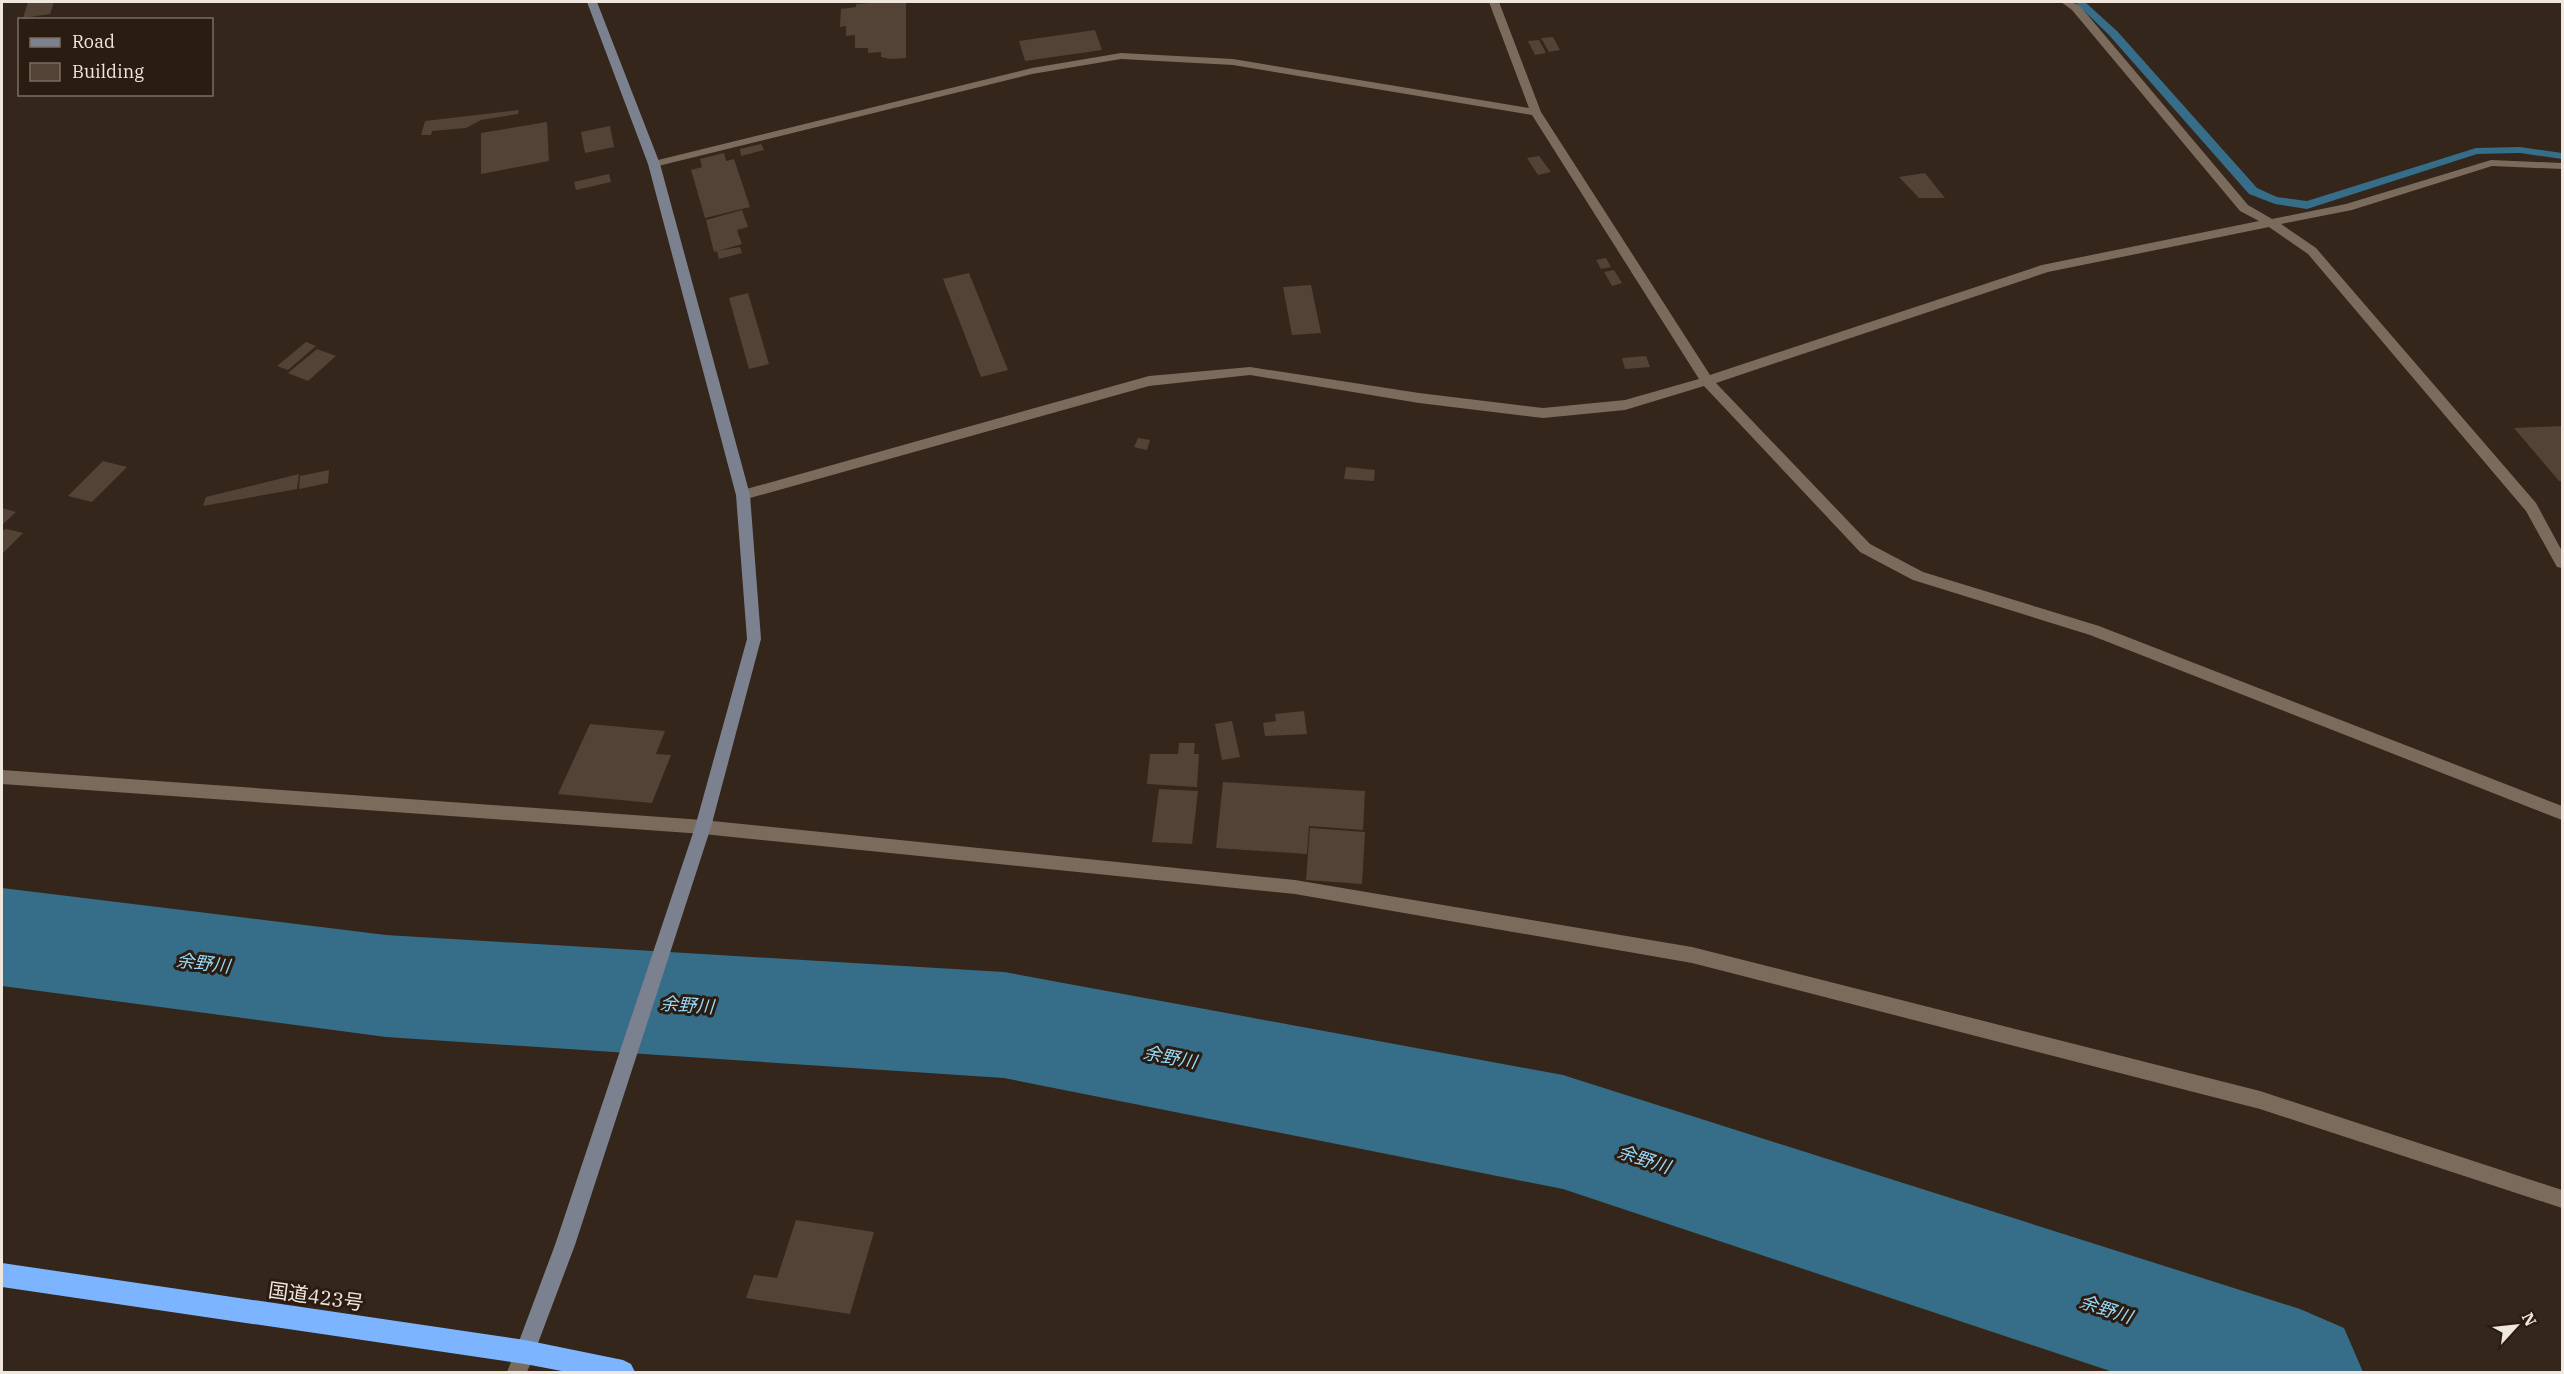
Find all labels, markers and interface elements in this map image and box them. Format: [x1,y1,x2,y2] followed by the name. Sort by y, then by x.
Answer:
[18,18,213,96] legend
[72,30,115,53] text: Road
[72,60,144,83] text: Building
[175,948,233,978] water label: 余野川
[659,992,717,1018] water label: 余野川
[1141,1041,1201,1074] water label: 余野川
[1615,1140,1675,1179] water label: 余野川
[267,1276,365,1316] street label: 国道423号
[2077,1290,2137,1329] water label: 余野川
[2486,1296,2546,1356] north arrow
[2518,1309,2541,1329] text: N

